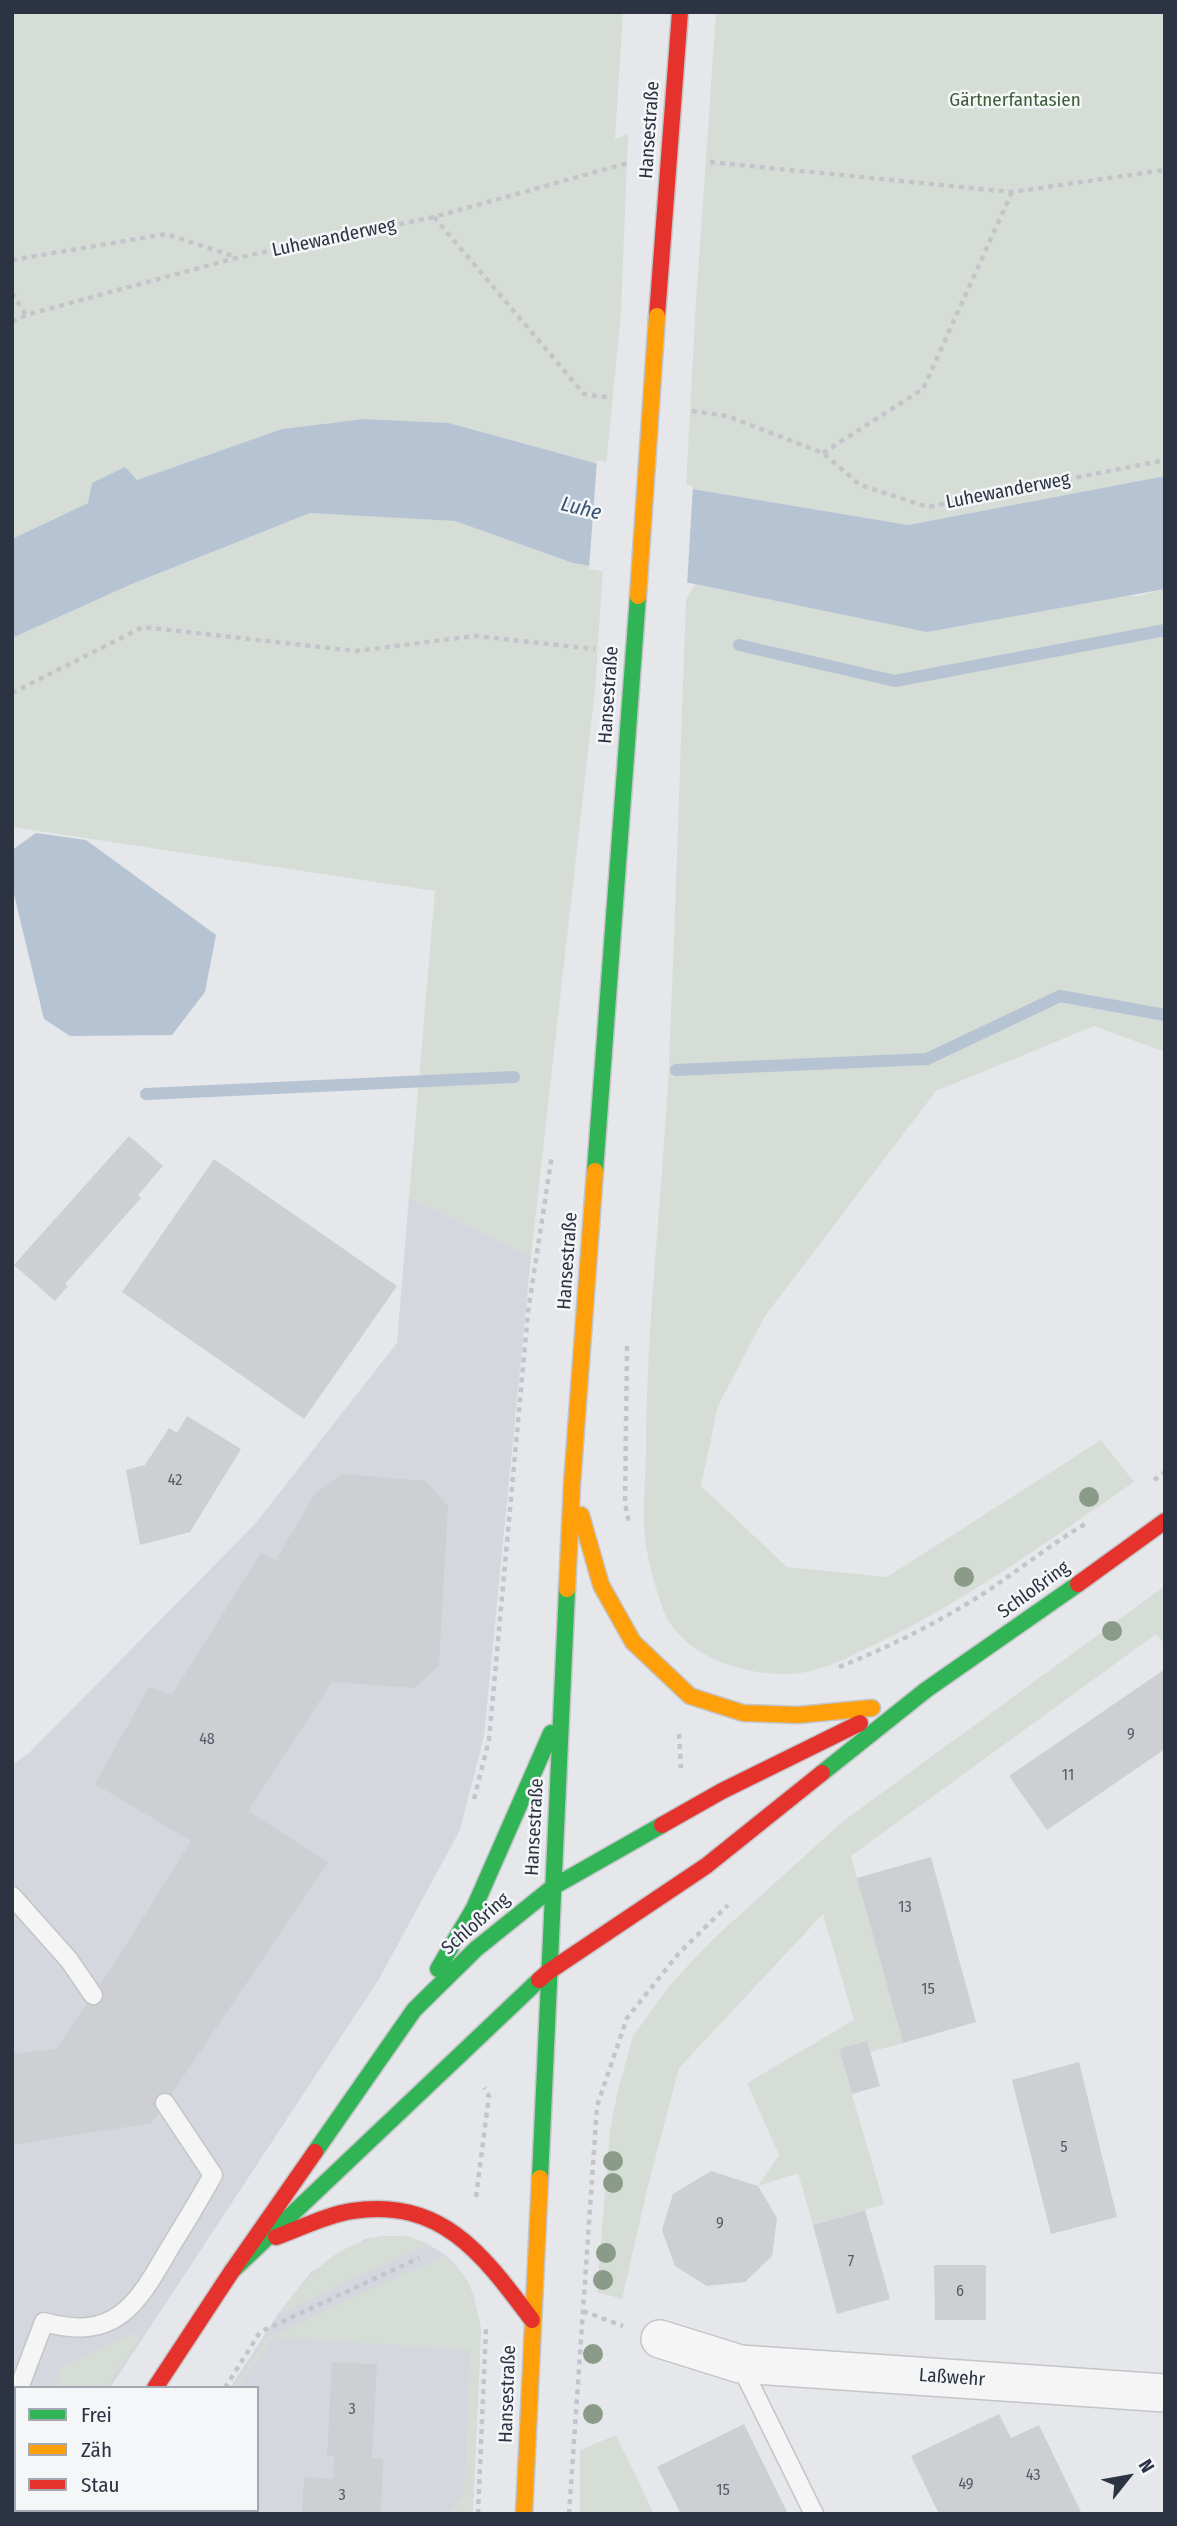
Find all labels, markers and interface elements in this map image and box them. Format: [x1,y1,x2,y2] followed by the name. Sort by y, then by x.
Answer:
[635,81,665,179] street label: Hansestraße
[949,90,1081,112] park label: Gärtnerfantasien
[270,214,398,262] street label: Luhewanderweg
[944,468,1072,514] street label: Luhewanderweg
[558,492,604,526] water label: Luhe
[594,646,624,744] street label: Hansestraße
[553,1212,583,1310] street label: Hansestraße
[168,1471,182,1491] house number: 42
[994,1556,1074,1624] street label: Schloßring
[1127,1725,1135,1745] house number: 9
[199,1730,215,1750] house number: 48
[1062,1766,1074,1786] house number: 11
[521,1778,549,1876] street label: Hansestraße
[437,1888,515,1960] street label: Schloßring
[898,1898,912,1918] house number: 13
[921,1980,935,2000] house number: 15
[1060,2138,1068,2158] house number: 5
[716,2214,724,2234] house number: 9
[848,2252,854,2272] house number: 7
[956,2282,964,2302] house number: 6
[495,2345,521,2443] street label: Hansestraße
[918,2364,986,2392] street label: Laßwehr
[14,2386,259,2512] legend
[348,2400,356,2420] house number: 3
[81,2402,112,2428] text: Frei
[81,2437,112,2463] text: Zäh
[1093,2442,1163,2512] north arrow
[1134,2455,1159,2477] text: N
[1026,2466,1040,2486] house number: 43
[81,2472,119,2498] text: Stau
[958,2475,974,2495] house number: 49
[716,2481,730,2501] house number: 15
[338,2486,346,2506] house number: 3

